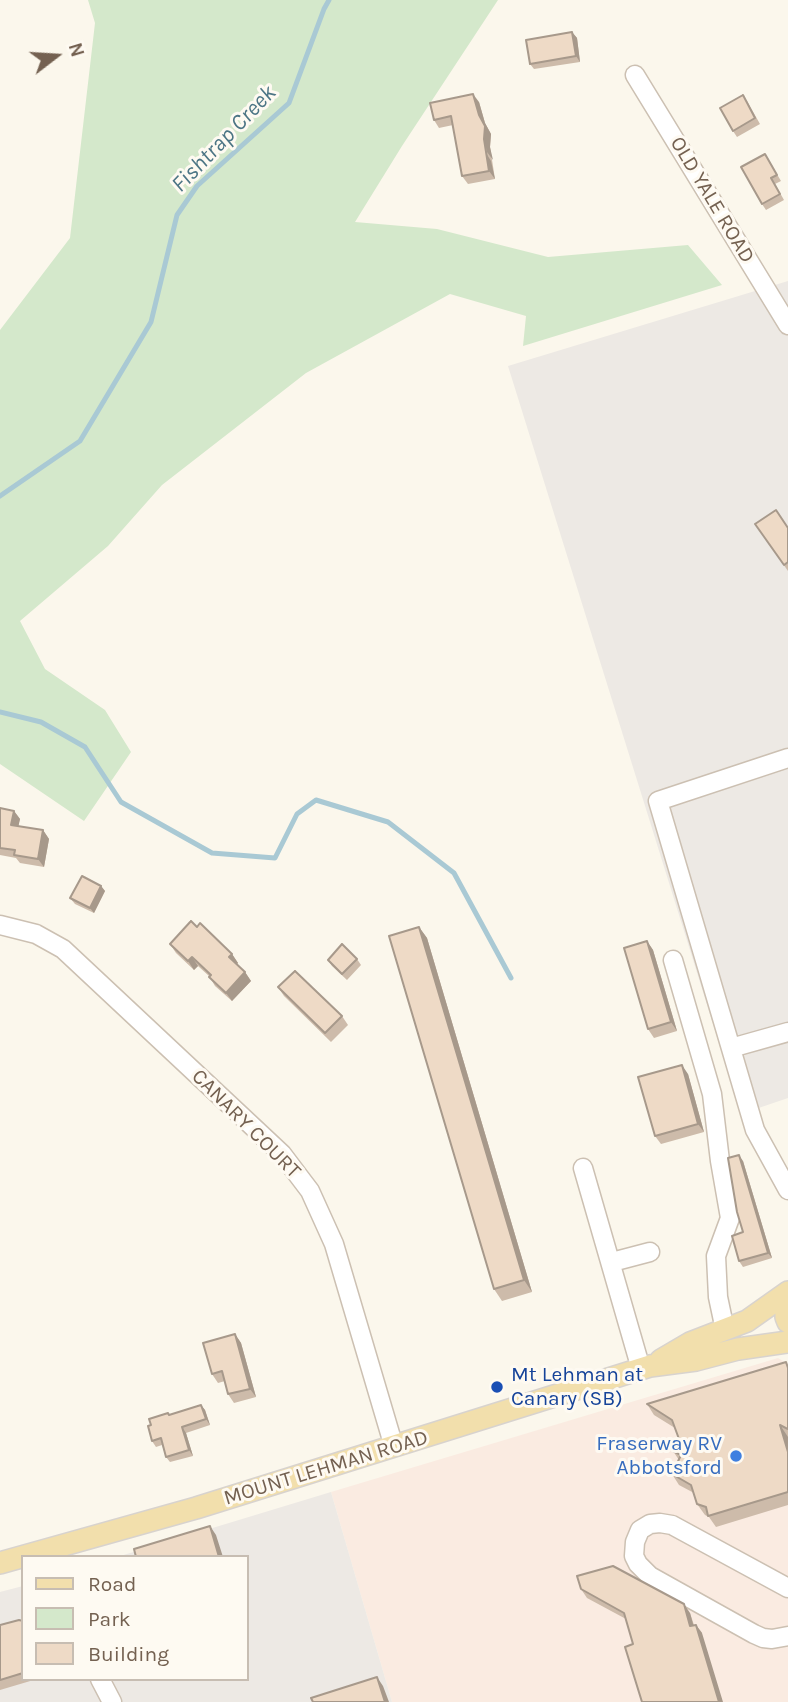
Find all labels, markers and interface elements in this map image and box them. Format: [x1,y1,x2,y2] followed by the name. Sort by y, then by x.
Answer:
[21,21,91,91] north arrow
[64,40,89,60] text: N
[166,80,282,198] water label: Fishtrap Creek
[664,132,760,268] street label: OLD YALE ROAD
[186,1064,306,1184] street label: CANARY COURT
[511,1362,643,1412] place label: Mt Lehman at Canary (SB)
[489,1379,505,1395] marker: Mt Lehman at Canary (SB)
[221,1425,431,1511] street label: MOUNT LEHMAN ROAD
[596,1431,722,1481] place label: Fraserway RV Abbotsford
[728,1448,744,1464] marker: Fraserway RV Abbotsford
[21,1555,248,1681] legend
[88,1572,136,1596] text: Road
[88,1607,131,1631] text: Park
[88,1642,169,1666] text: Building

